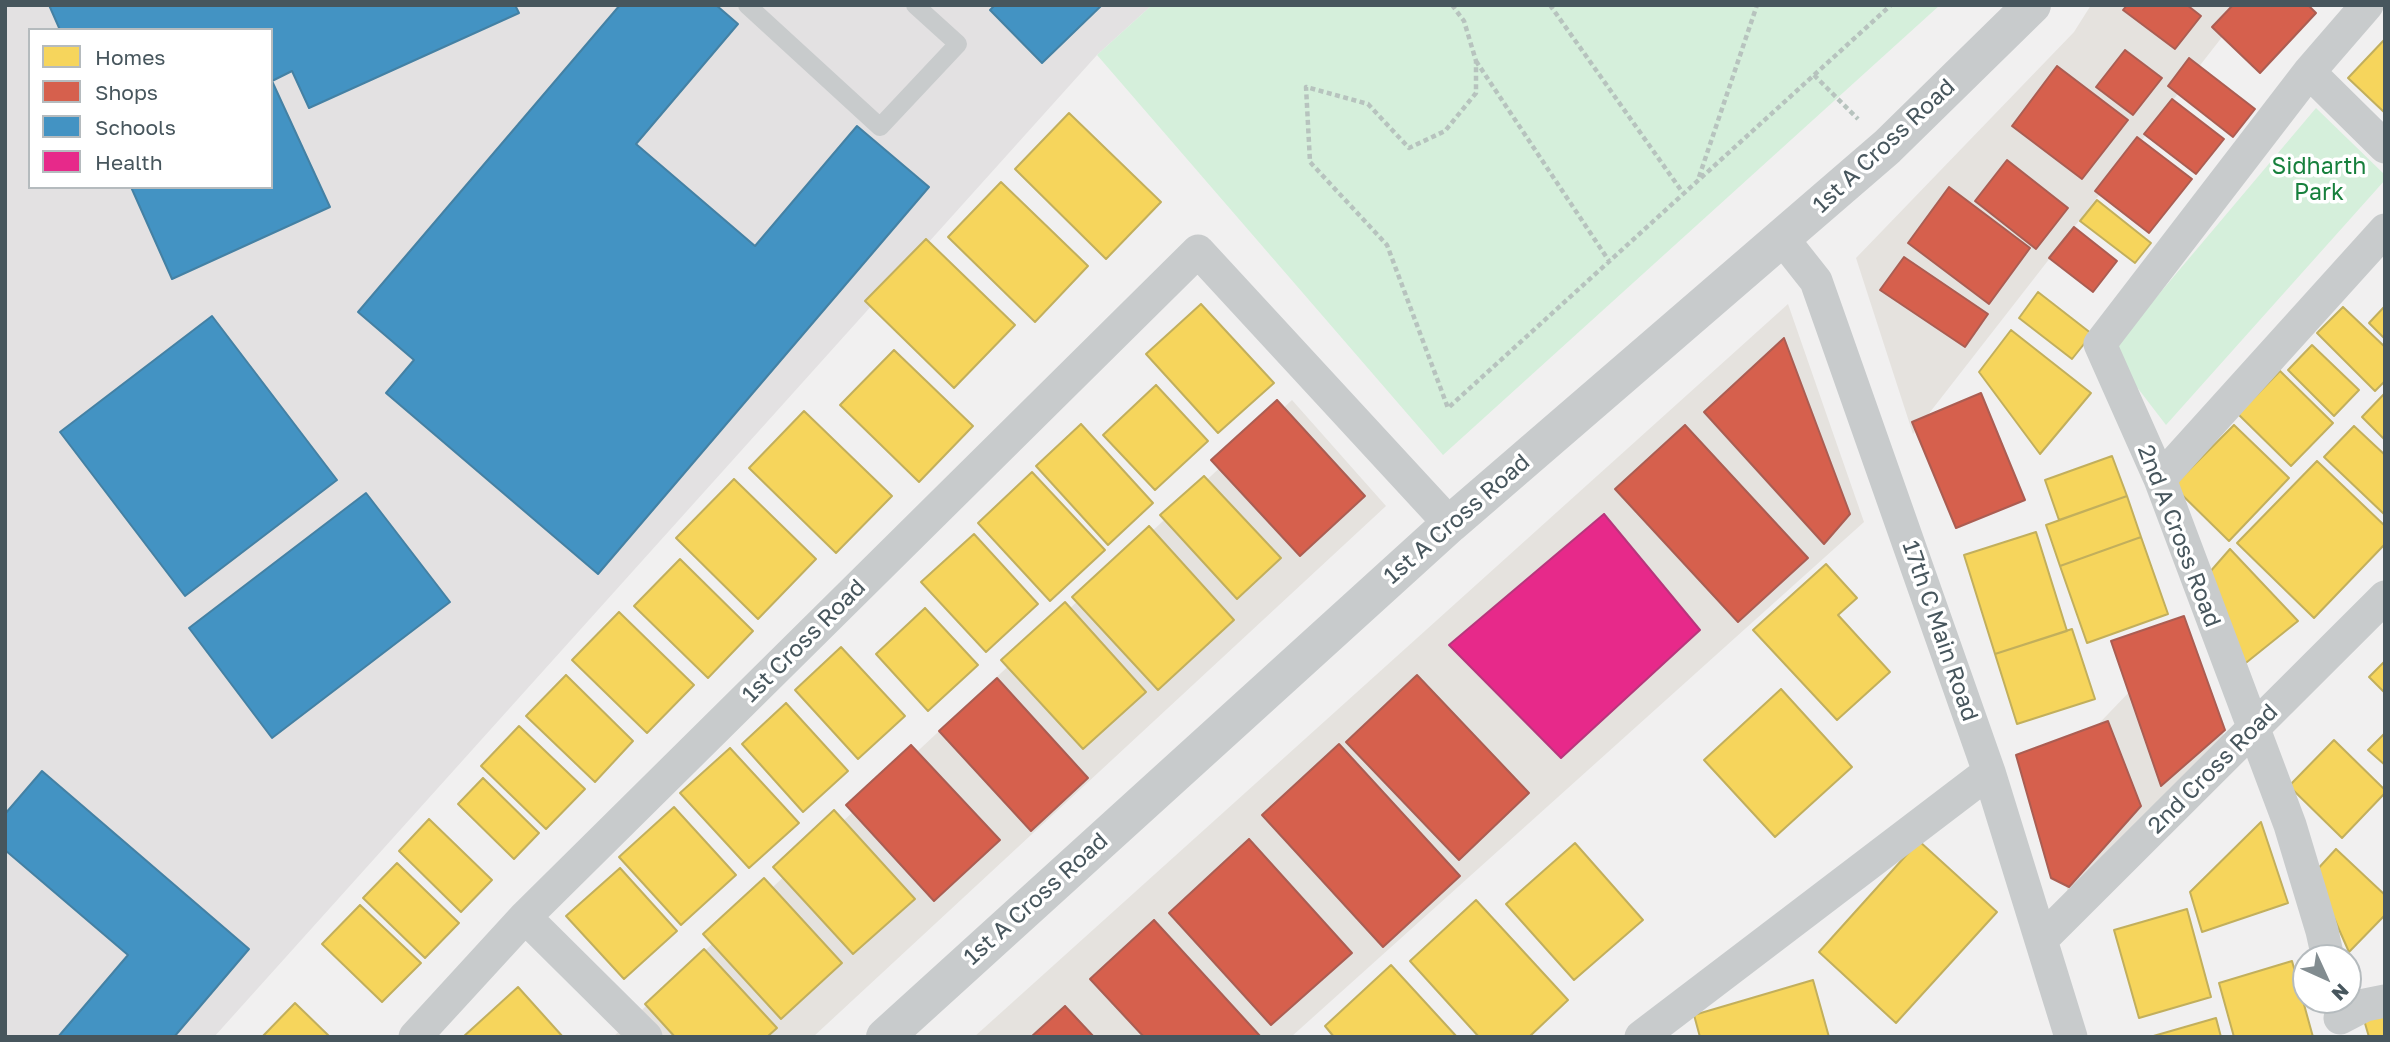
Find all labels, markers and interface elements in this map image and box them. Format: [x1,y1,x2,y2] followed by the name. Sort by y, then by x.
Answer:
[28,28,273,189] legend
[95,44,165,70] text: Homes
[1807,73,1961,219] street label: 1st A Cross Road
[95,79,158,105] text: Shops
[95,114,176,140] text: Schools
[95,149,163,175] text: Health
[2272,153,2366,207] park label: Sidharth Park
[2131,441,2227,631] street label: 2nd A Cross Road
[1378,448,1536,590] street label: 1st A Cross Road
[1896,537,1984,725] street label: 17th C Main Road
[737,574,871,708] street label: 1st Cross Road
[2142,698,2284,840] street label: 2nd Cross Road
[958,827,1114,971] street label: 1st A Cross Road
[2292,944,2362,1014] north arrow
[2328,980,2354,1006] text: N

